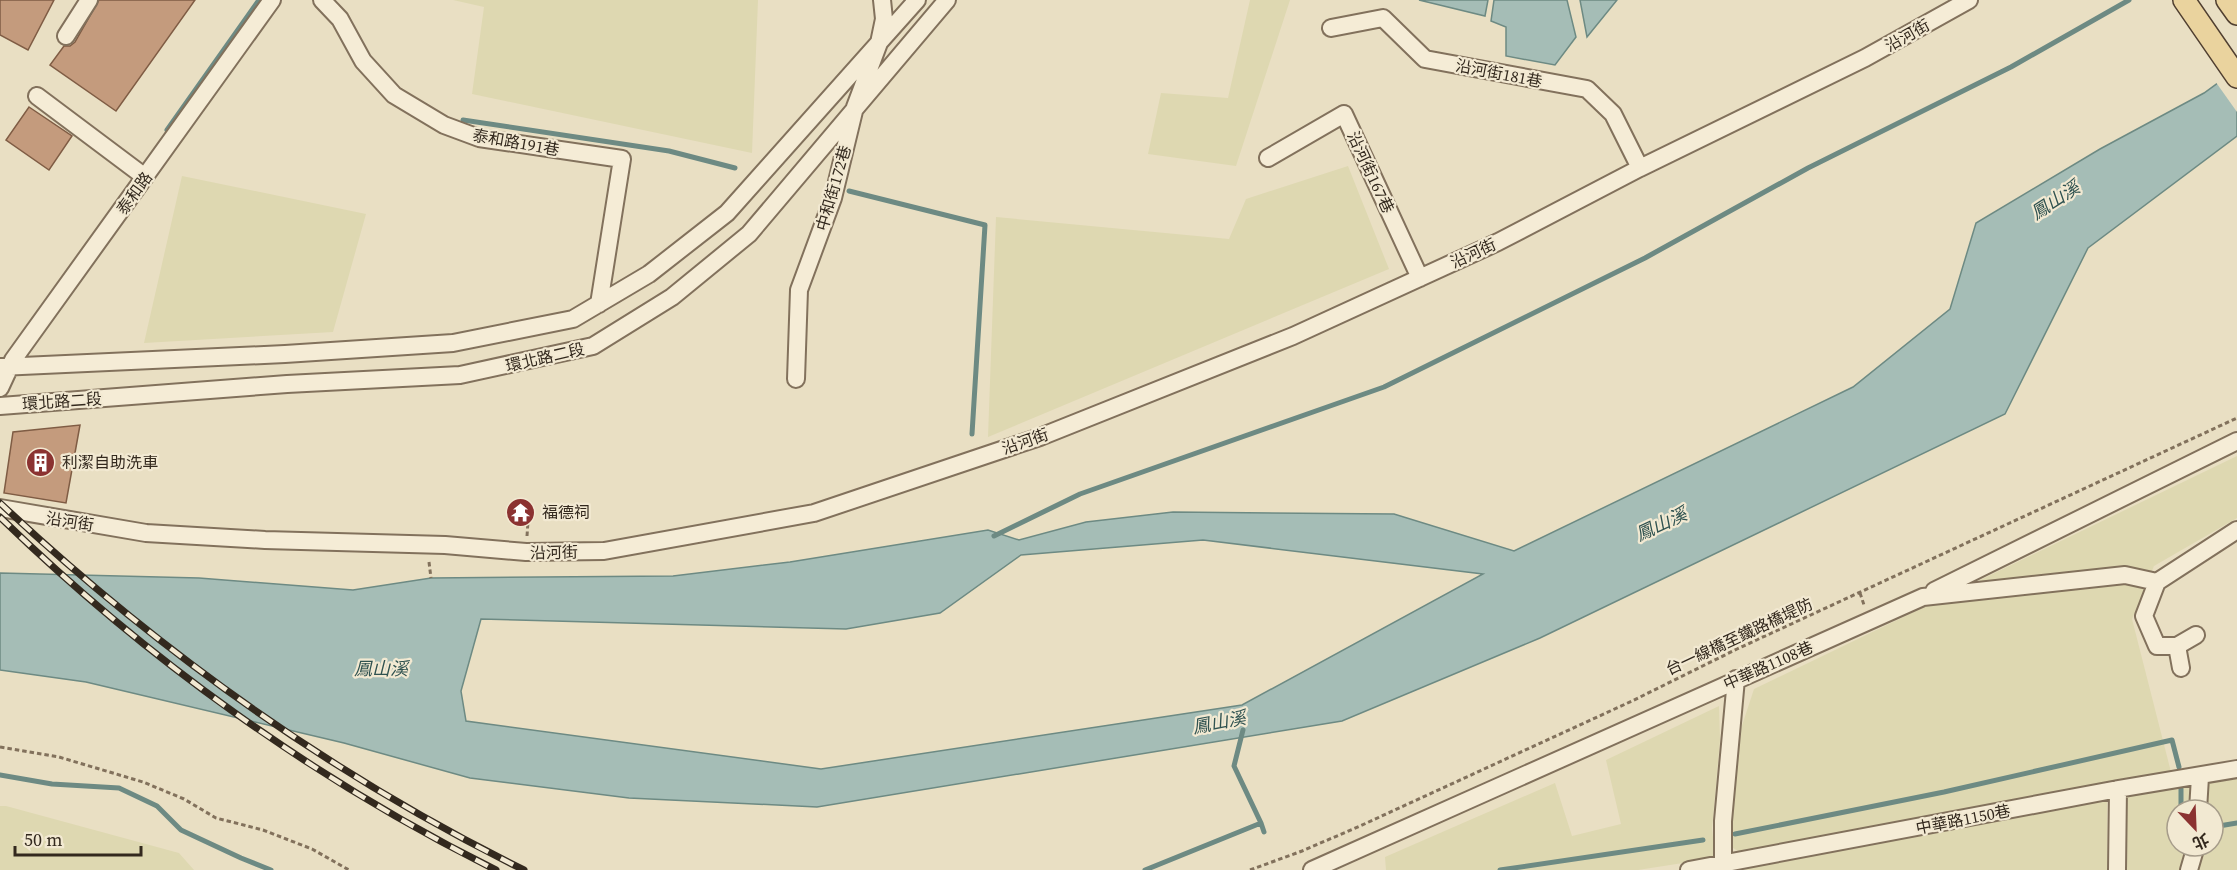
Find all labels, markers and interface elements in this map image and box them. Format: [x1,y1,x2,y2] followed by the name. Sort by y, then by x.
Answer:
[1881,14,1933,56] street label: 沿河街
[1454,54,1544,92] street label: 沿河街181巷
[471,124,561,160] street label: 泰和路191巷
[1342,127,1400,217] street label: 沿河街167巷
[810,143,856,233] street label: 中和街172巷
[111,167,157,219] street label: 泰和路
[2026,173,2087,225] water label: 鳳山溪
[1447,233,1499,273] street label: 沿河街
[504,337,586,377] street label: 環北路二段
[21,387,103,415] street label: 環北路二段
[999,423,1051,459] street label: 沿河街
[25,446,57,478] building icon: 利潔自助洗車
[62,451,158,473] place label: 利潔自助洗車
[505,496,537,528] temple icon: 福德祠
[1631,500,1693,547] water label: 鳳山溪
[542,501,590,523] place label: 福德祠
[45,506,95,536] street label: 沿河街
[530,541,578,563] street label: 沿河街
[1662,592,1816,680] street label: 台一線橋至鐵路橋堤防
[1720,635,1816,695] street label: 中華路1108巷
[354,656,411,681] water label: 鳳山溪
[1190,704,1251,739] water label: 鳳山溪
[2165,798,2225,858] north arrow
[1914,799,2012,839] street label: 中華路1150巷
[15,819,141,857] scale bar
[24,827,62,852] text: 50 m
[2189,829,2213,855] text: 北

